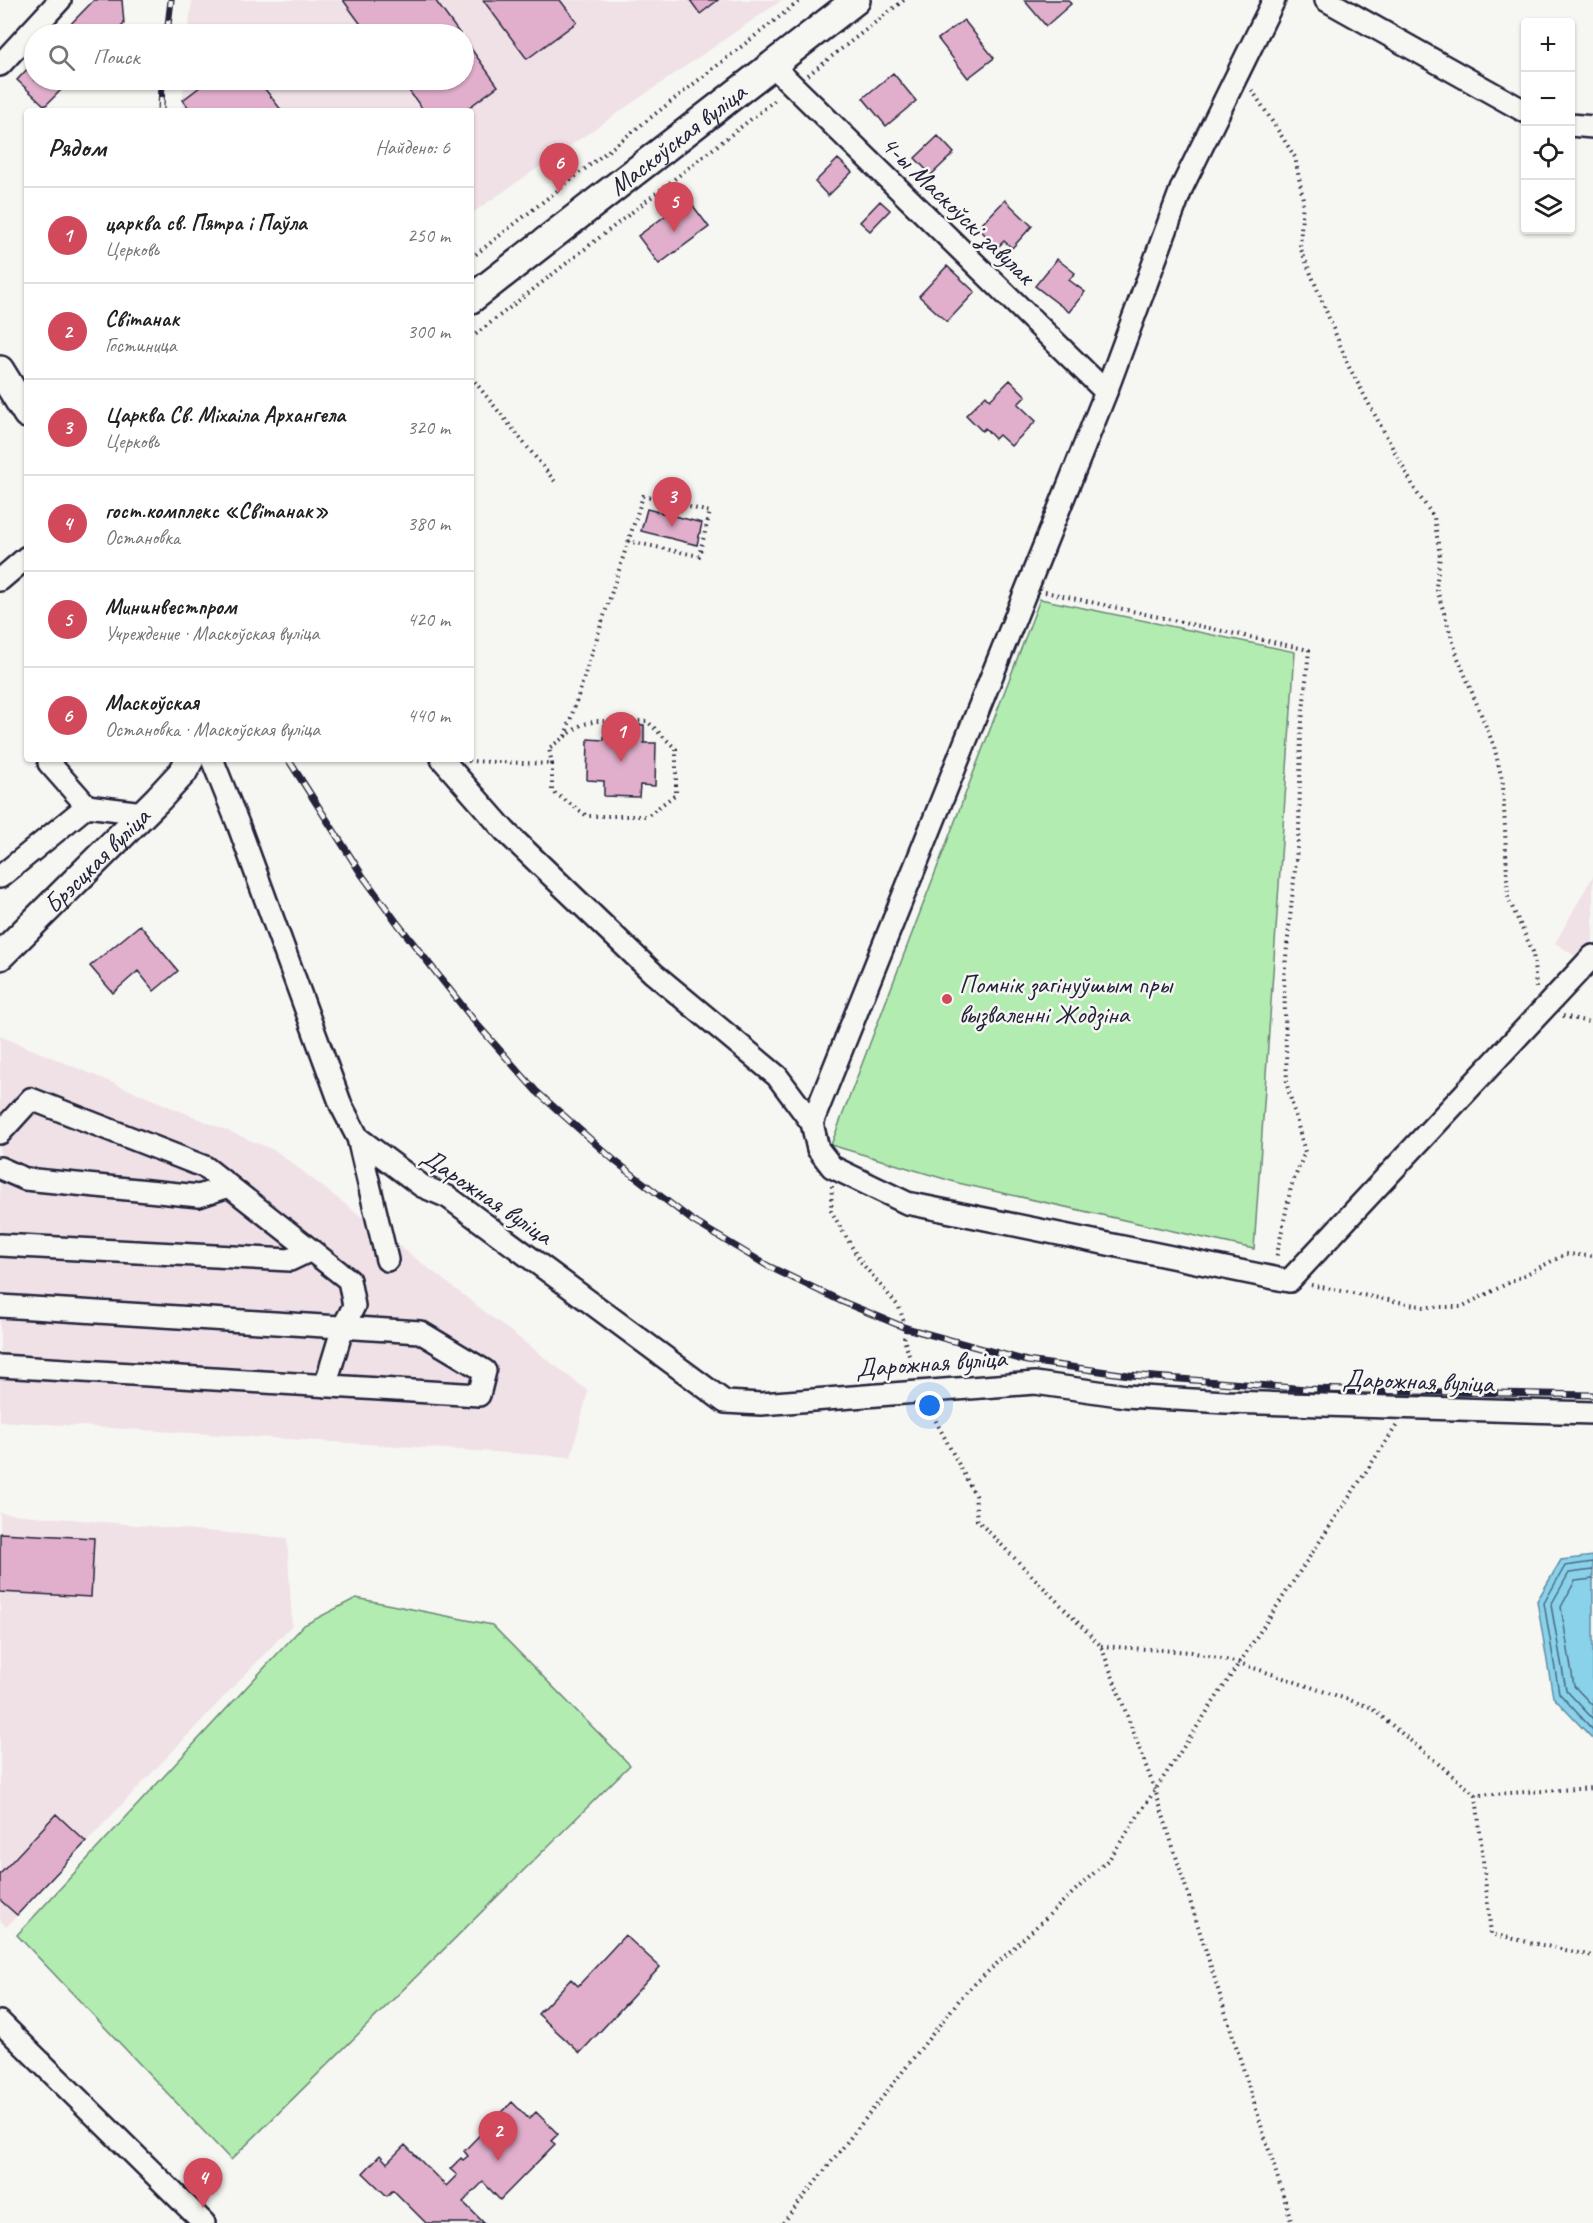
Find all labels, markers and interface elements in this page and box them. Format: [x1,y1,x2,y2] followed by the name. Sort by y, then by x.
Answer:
[1521,18,1575,234] map controls
[1521,18,1575,72] button: +
[24,24,474,90] search box
[45,41,78,74] icon: search
[93,43,139,71] text: Поиск
[1521,72,1575,126] button: −
[602,74,754,203] street label: Маскоўская вуліца
[1521,126,1575,180] button: locate
[874,128,1043,294] street label: 4-ы Маскоўскі завулак
[48,131,106,164] text: Рядом
[375,135,450,160] text: Найдено: 6
[540,144,578,193] pin: 6
[1521,180,1575,234] button: layers
[654,182,694,232] pin: 5
[105,209,307,237] text: царква св. Пятра і Паўла
[63,223,72,248] text: 1
[407,223,450,248] text: 250 m
[105,237,159,262] text: Церковь
[105,305,179,333] text: Світанак
[63,319,72,344] text: 2
[407,319,450,344] text: 300 m
[105,333,176,358] text: Гостиница
[105,401,345,429] text: Царква Св. Міхаіла Архангела
[63,415,72,440] text: 3
[407,415,450,440] text: 320 m
[105,429,159,454] text: Церковь
[652,478,692,527] pin: 3
[105,497,328,525] text: гост.комплекс «Світанак»
[63,511,72,536] text: 4
[407,511,450,536] text: 380 m
[105,525,180,550] text: Остановка
[105,593,236,621] text: Мининвестпром
[63,607,72,632] text: 5
[407,607,450,632] text: 420 m
[105,621,319,646] text: Учреждение · Маскоўская вуліца
[105,689,199,717] text: Маскоўская
[63,703,72,728] text: 6
[407,703,450,728] text: 440 m
[602,712,640,762] pin: 1
[105,717,320,742] text: Остановка · Маскоўская вуліца
[36,799,158,920] street label: Брэсцкая вуліца
[959,968,1174,1032] place label: Помнік загінуўшым пры вызваленні Жодзіна
[940,992,954,1006] marker: Помнік загінуўшым пры вызваленні Жодзіна
[415,1140,560,1253] street label: Дарожная вуліца
[855,1341,1009,1385] street label: Дарожная вуліца
[1342,1362,1496,1400] street label: Дарожная вуліца
[915,1391,944,1420] your location
[478,2112,518,2161] pin: 2
[184,2158,222,2208] pin: 4

